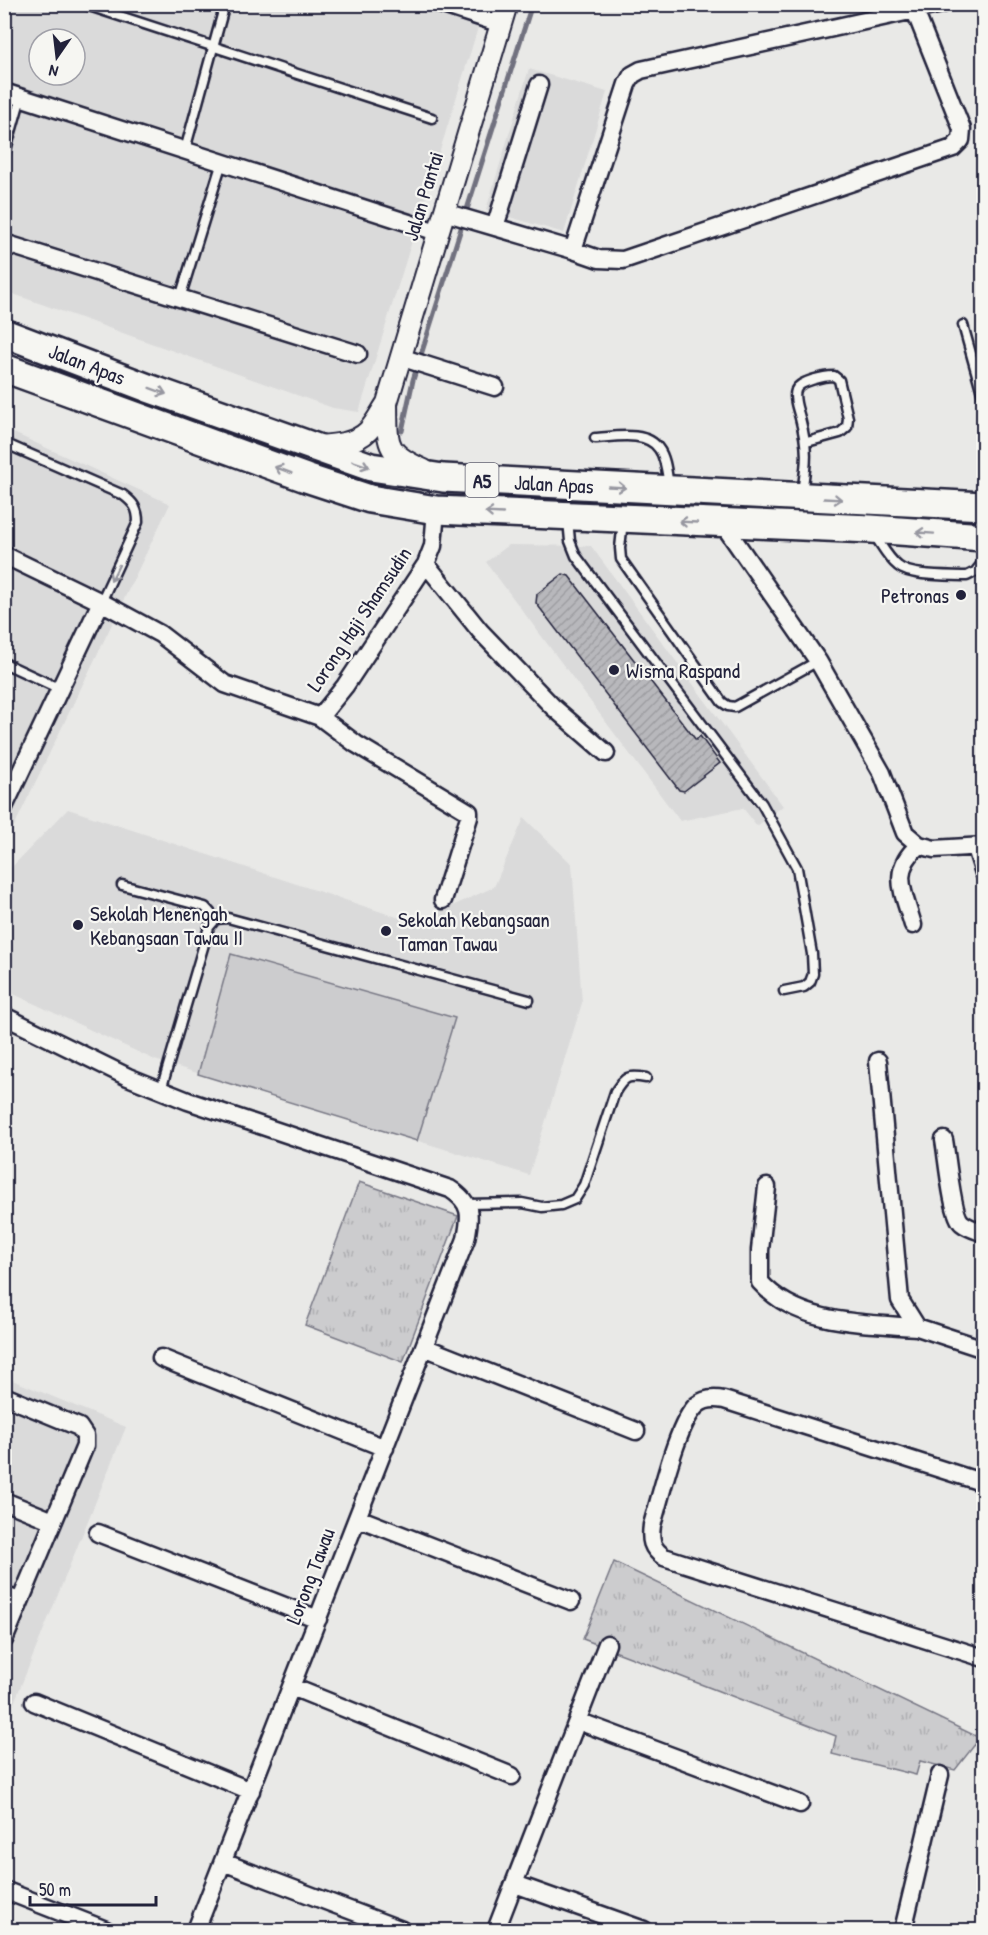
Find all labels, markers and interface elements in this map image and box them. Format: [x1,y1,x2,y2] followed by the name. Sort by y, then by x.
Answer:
[27,27,87,87] north arrow
[46,60,60,83] text: N
[396,148,450,244] street label: Jalan Pantai
[45,336,129,392] street label: Jalan Apas
[148,386,166,397] one-way arrow
[351,459,370,470] one-way arrow
[275,463,293,474] one-way arrow
[466,463,498,497] road number: A5
[513,467,595,501] street label: Jalan Apas
[607,482,627,493] one-way arrow
[822,493,842,504] one-way arrow
[484,508,504,519] one-way arrow
[679,516,699,527] one-way arrow
[916,527,936,538] one-way arrow
[300,541,418,697] street label: Lorong Haji Shamsudin
[108,563,120,581] one-way arrow
[881,581,949,610] place label: Petronas
[954,588,968,602] marker: Petronas
[626,656,740,685] place label: Wisma Raspand
[607,663,621,677] marker: Wisma Raspand
[90,899,243,952] place label: Sekolah Menengah Kebangsaan Tawau II
[398,905,550,958] place label: Sekolah Kebangsaan Taman Tawau
[71,918,85,932] marker: Sekolah Menengah Kebangsaan Tawau II
[379,924,393,938] marker: Sekolah Kebangsaan Taman Tawau
[278,1523,342,1628] street label: Lorong Tawau
[30,1869,156,1907] scale bar
[39,1877,71,1902] text: 50 m

